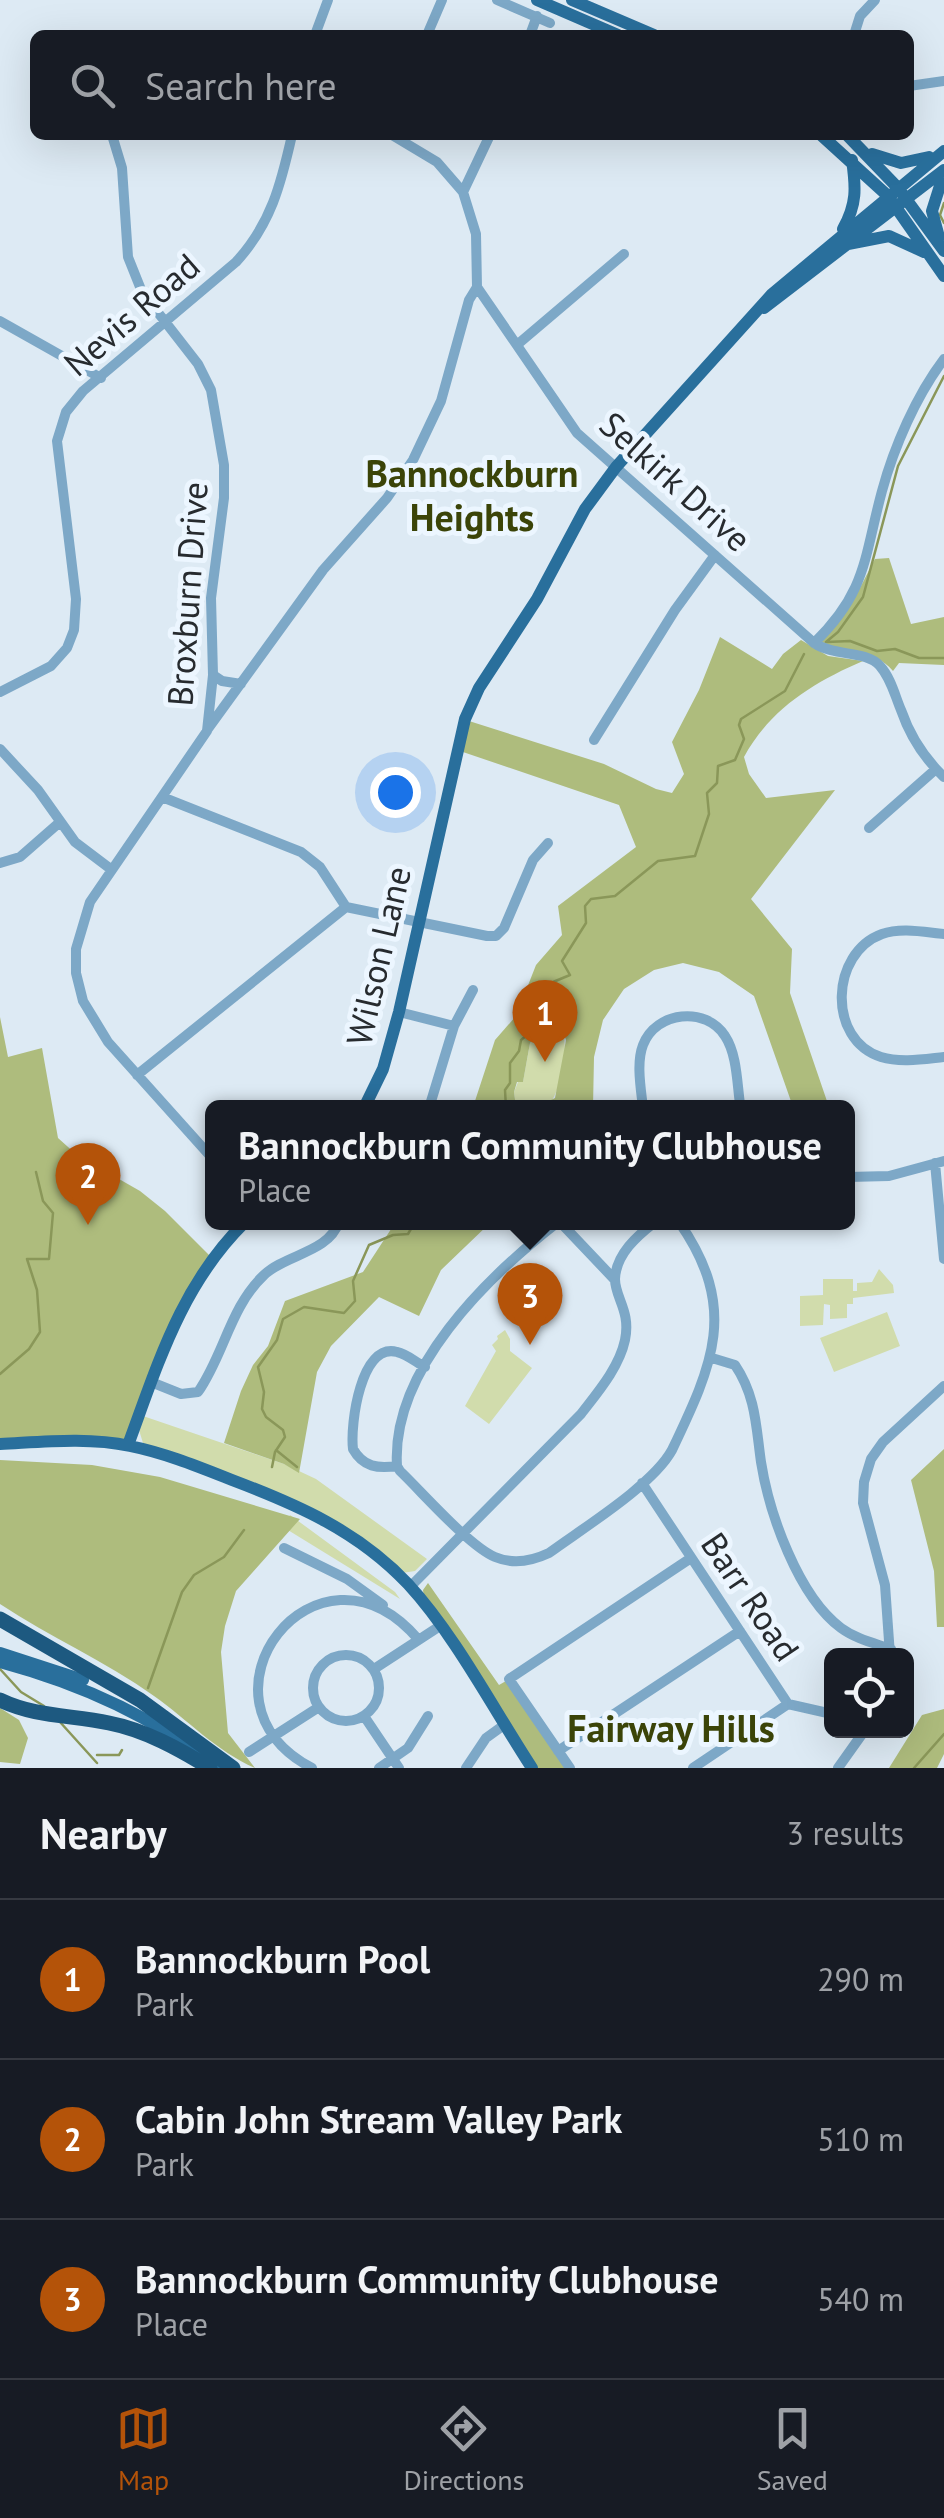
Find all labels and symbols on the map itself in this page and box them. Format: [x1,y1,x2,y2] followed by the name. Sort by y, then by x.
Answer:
[54,243,209,386] street label: Nevis Road
[590,401,761,561] street label: Selkirk Drive
[365,448,579,541] district label: Bannockburn Heights
[156,480,218,708] street label: Broxburn Drive
[370,767,421,818] your location
[335,862,421,1050] street label: Wilson Lane
[512,980,578,1062] pin: 1
[56,1142,120,1225] pin: 2
[498,1262,562,1345] pin: 3
[691,1523,810,1669] street label: Barr Road
[567,1703,775,1752] district label: Fairway Hills

